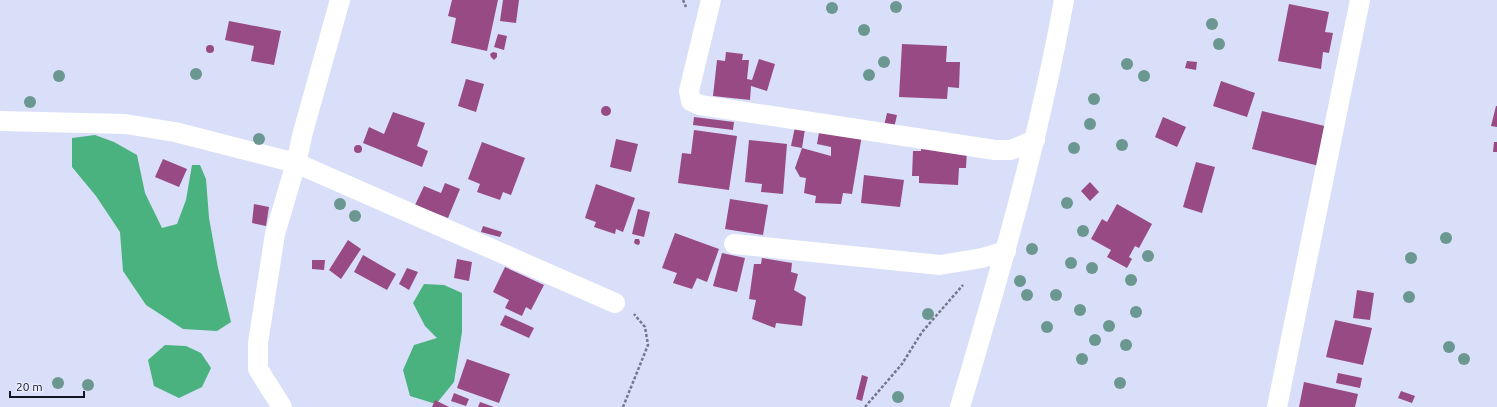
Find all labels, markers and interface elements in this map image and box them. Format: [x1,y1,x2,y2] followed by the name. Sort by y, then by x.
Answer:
[10,373,84,399] scale bar
[16,380,43,393] text: 20 m

